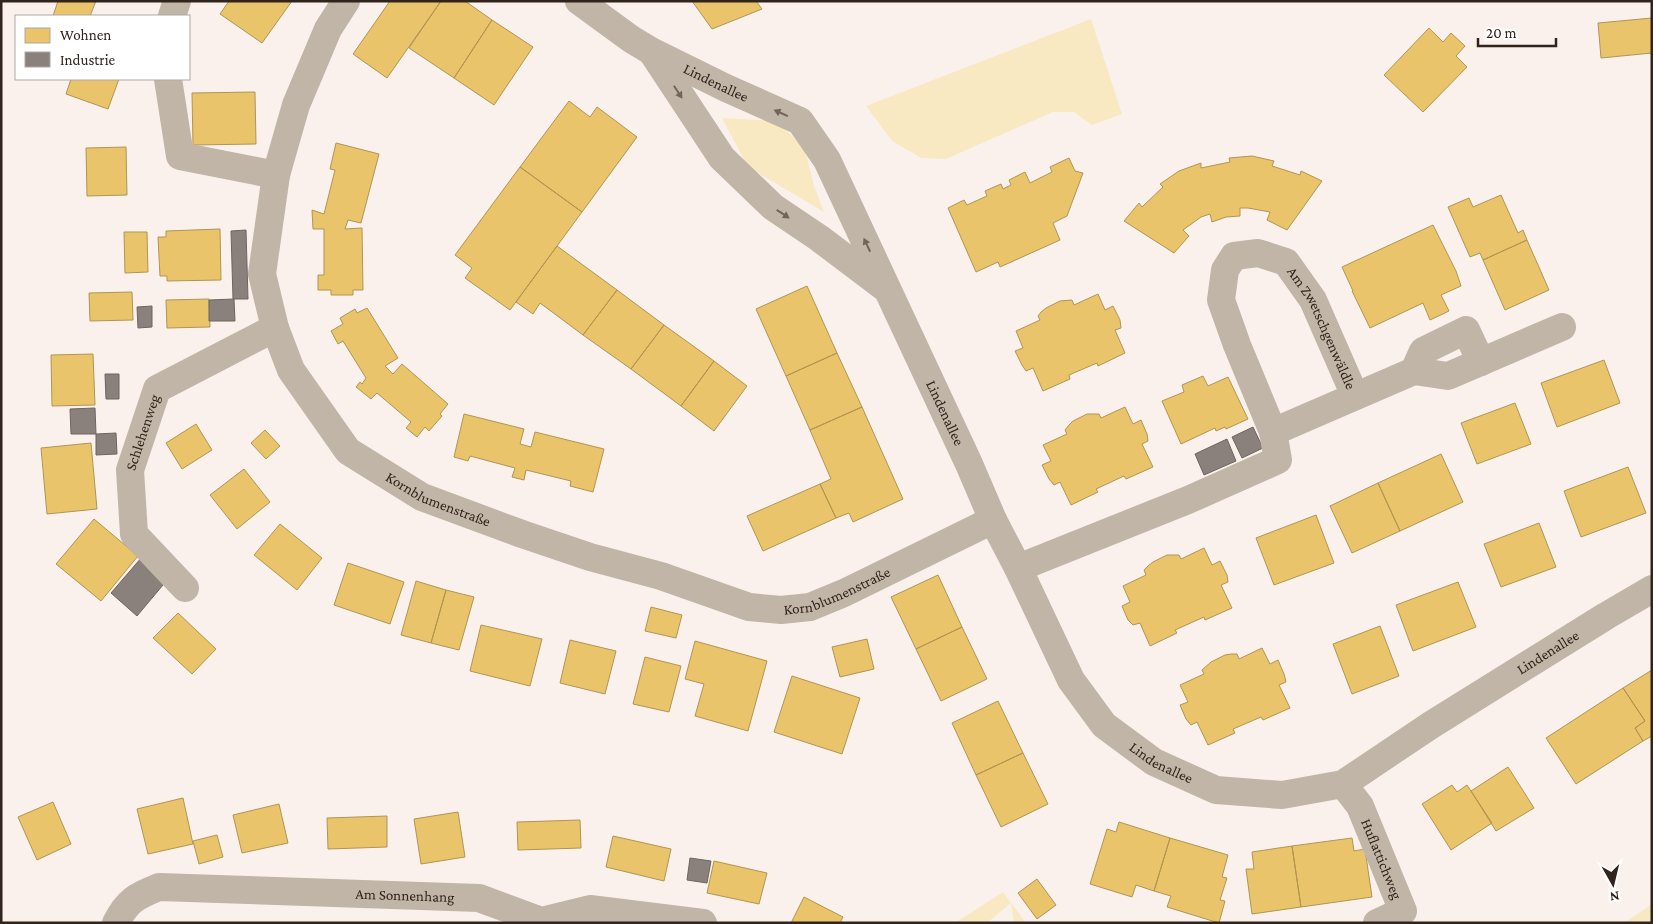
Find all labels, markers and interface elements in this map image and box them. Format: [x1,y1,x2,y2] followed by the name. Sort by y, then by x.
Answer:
[15,15,190,80] legend
[1478,15,1556,47] scale bar
[1486,25,1517,41] text: 20 m
[60,27,111,43] text: Wohnen
[60,52,116,68] text: Industrie
[681,60,751,105] street label: Lindenallee
[673,85,683,99] one-way arrow
[773,108,788,117] one-way arrow
[776,209,790,219] one-way arrow
[863,238,871,252] one-way arrow
[1284,264,1359,392] street label: Am Zwetschgenwäldle
[923,378,967,448] street label: Lindenallee
[122,392,164,473] street label: Schlehenweg
[383,469,493,530] street label: Kornblumenstraße
[783,564,893,618] street label: Kornblumenstraße
[1514,627,1582,678] street label: Lindenallee
[1126,739,1196,787] street label: Lindenallee
[1358,816,1405,902] street label: Huflattichweg
[1588,859,1638,909] north arrow
[355,886,455,906] street label: Am Sonnenhang
[1609,888,1621,906] text: N

